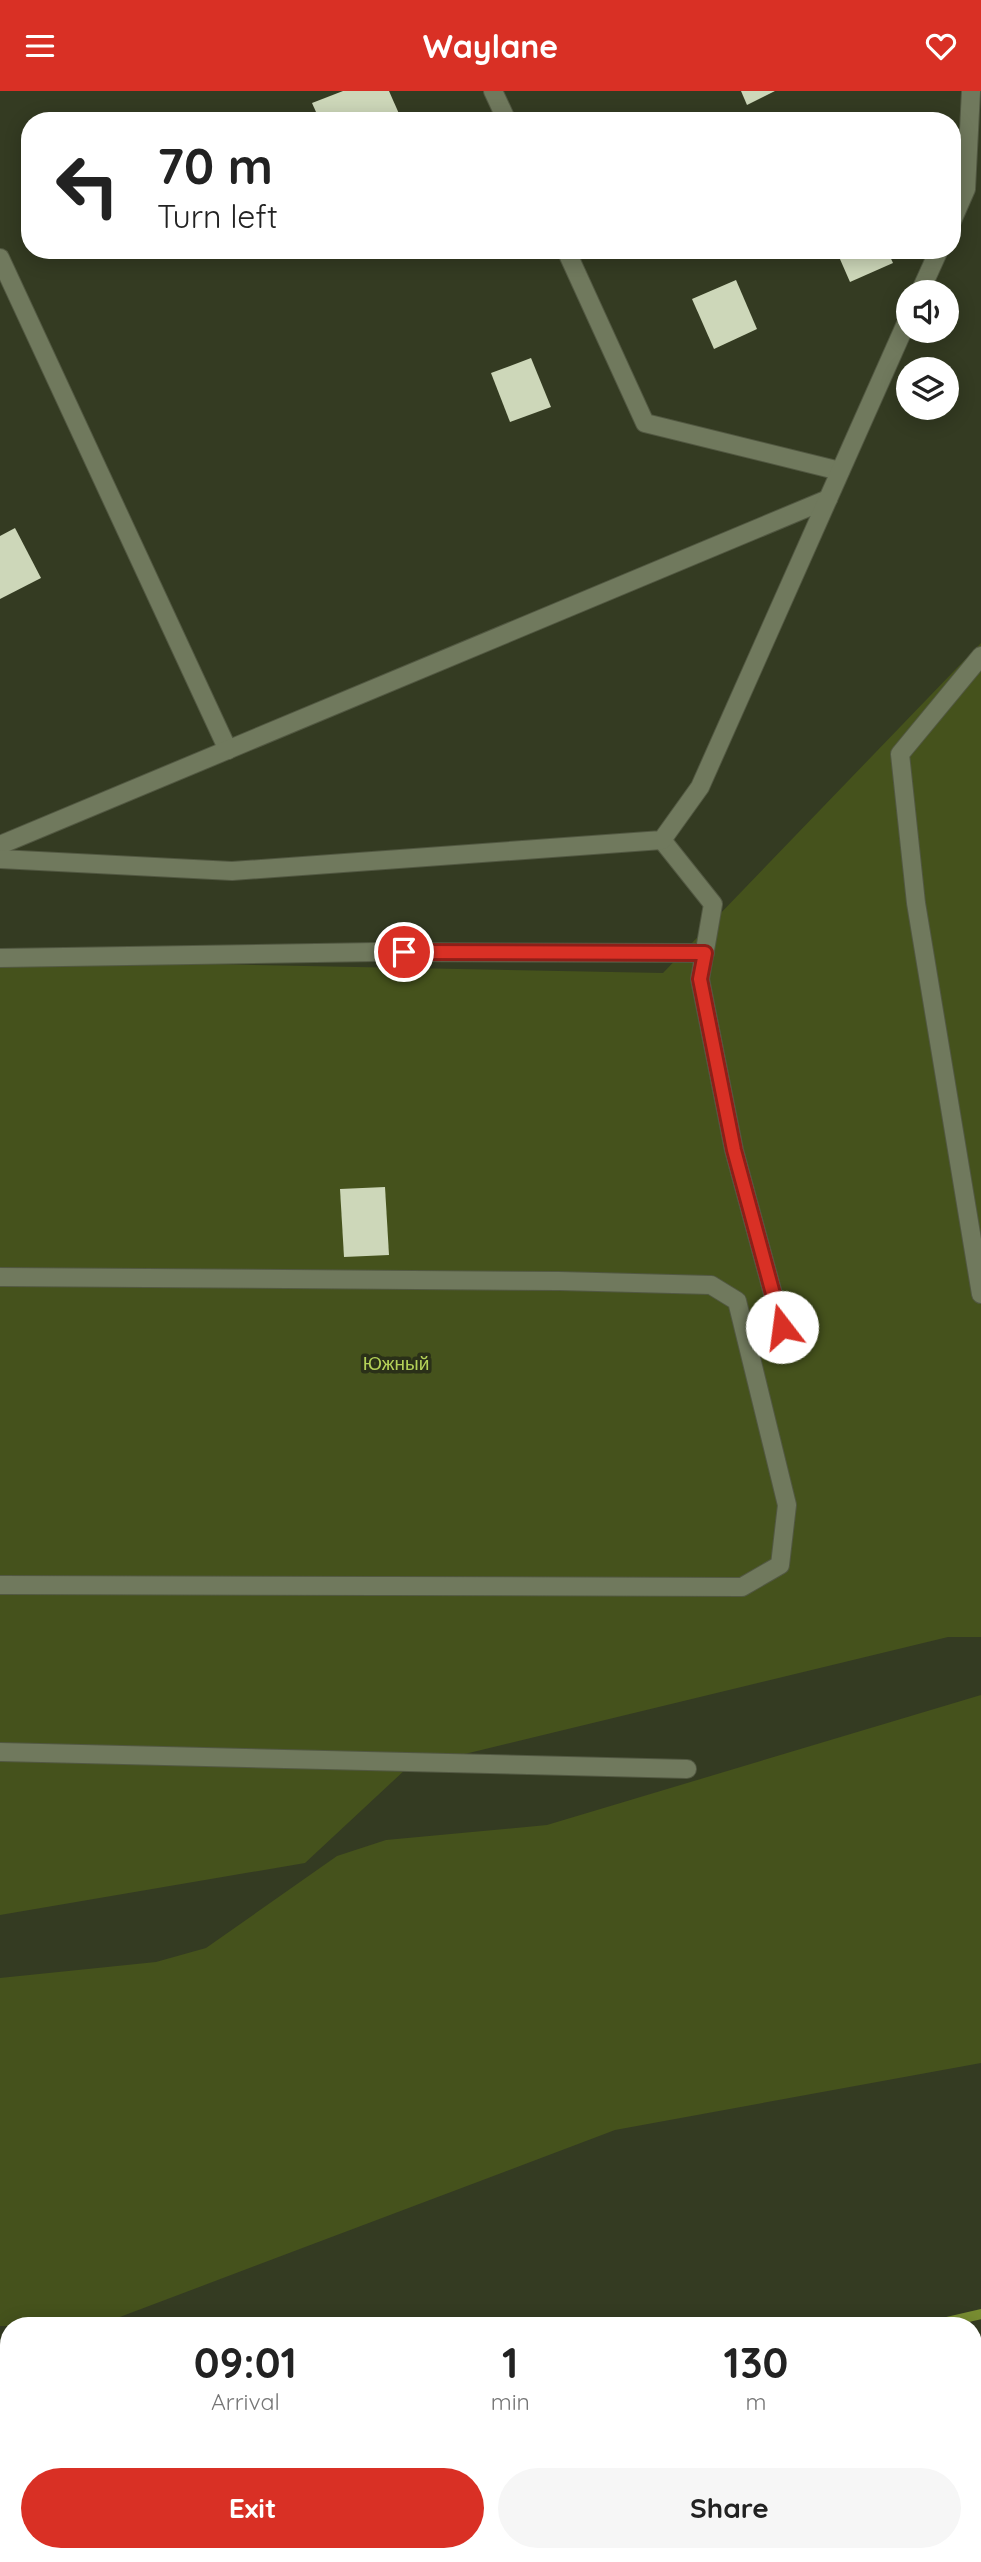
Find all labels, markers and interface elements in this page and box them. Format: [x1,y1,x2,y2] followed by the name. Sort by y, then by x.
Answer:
[423,26,558,66] text: Waylane
[21,27,59,65] icon: menu
[922,27,960,65] icon: heart
[157,135,273,196] text: 70 m
[42,140,133,231] icon: left
[157,196,278,236] text: Turn left
[896,280,959,420] map controls
[896,280,959,343] button: sound
[896,357,959,420] button: layers
[374,922,434,982] pin
[385,933,423,971] icon: arrive
[745,1290,819,1364] position arrow
[363,1351,429,1375] park label: Южный
[194,2336,297,2389] text: 09:01
[502,2336,518,2389] text: 1
[724,2336,788,2389] text: 130
[211,2387,280,2416] text: Arrival
[491,2387,530,2416] text: min
[745,2387,766,2416] text: m
[21,2468,484,2548] button: Exit
[498,2468,961,2548] button: Share

